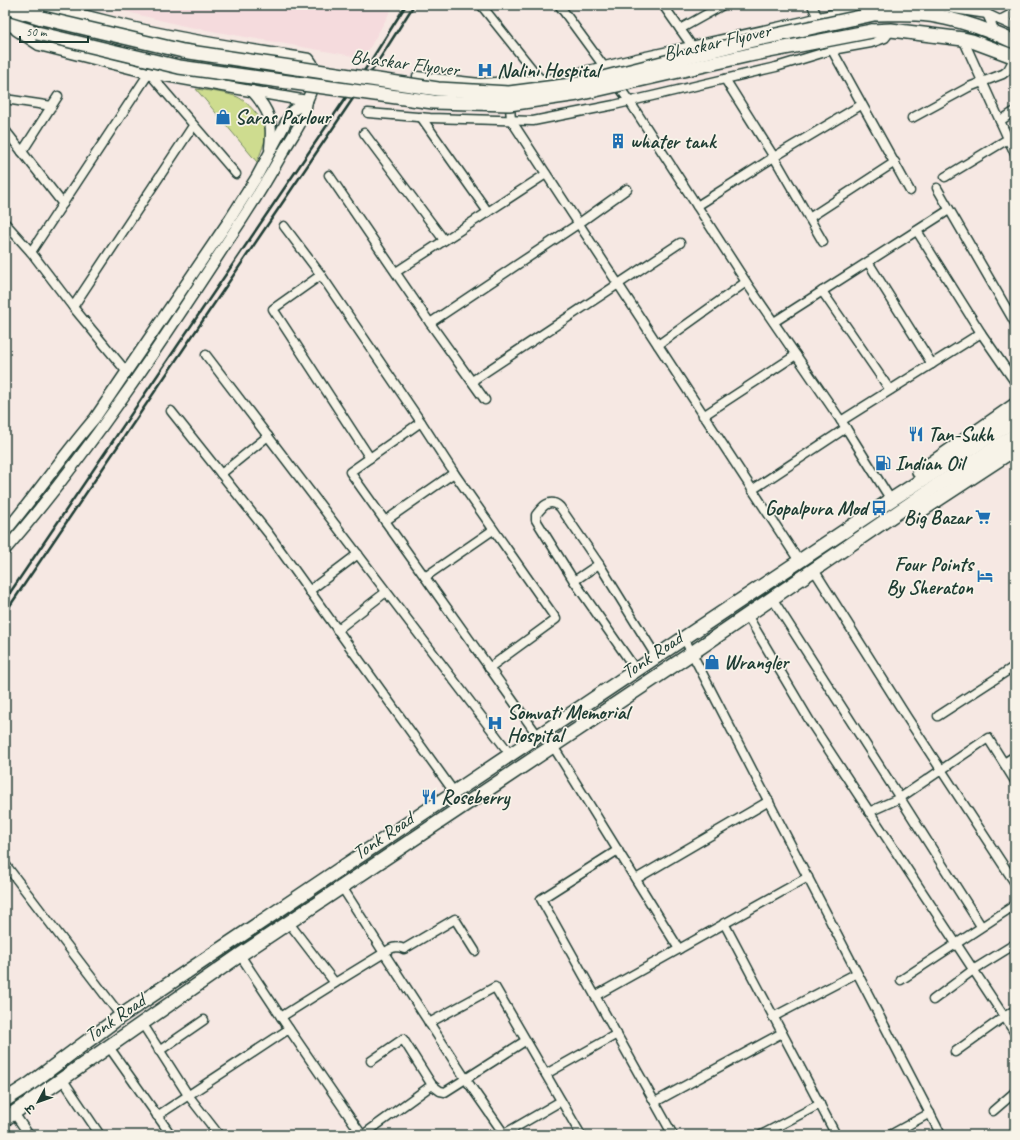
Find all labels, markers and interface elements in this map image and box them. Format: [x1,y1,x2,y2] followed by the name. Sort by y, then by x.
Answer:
[661,17,775,66] street label: Bhaskar Flyover
[20,18,88,44] scale bar
[26,24,48,40] text: 50 m
[349,44,463,82] street label: Bhaskar Flyover
[497,58,603,83] place label: Nalini Hospital
[476,61,494,79] hospital icon: Nalini Hospital
[235,105,333,130] place label: Saras Parlour
[214,108,232,126] shop icon: Saras Parlour
[630,129,718,154] place label: whater tank
[609,132,627,150] building icon: whater tank
[928,422,995,447] place label: Tan-Sukh
[907,425,925,443] restaurant icon: Tan-Sukh
[895,451,968,476] place label: Indian Oil
[874,454,892,472] fuel station icon: Indian Oil
[765,496,871,521] place label: Gopalpura Mod
[870,499,888,517] bus stop icon: Gopalpura Mod
[904,505,974,530] place label: Big Bazar
[974,508,992,526] supermarket icon: Big Bazar
[887,552,975,600] place label: Four Points By Sheraton
[976,567,994,585] hotel icon: Four Points By Sheraton
[617,624,690,685] street label: Tonk Road
[724,650,791,675] place label: Wrangler
[703,653,721,671] shop icon: Wrangler
[507,700,632,748] place label: Somvati Memorial Hospital
[486,714,504,732] hospital icon: Somvati Memorial Hospital
[441,785,512,811] place label: Roseberry
[420,788,438,806] restaurant icon: Roseberry
[348,805,421,866] street label: Tonk Road
[80,986,153,1048] street label: Tonk Road
[18,1082,58,1122] north arrow
[22,1100,39,1117] text: उ

